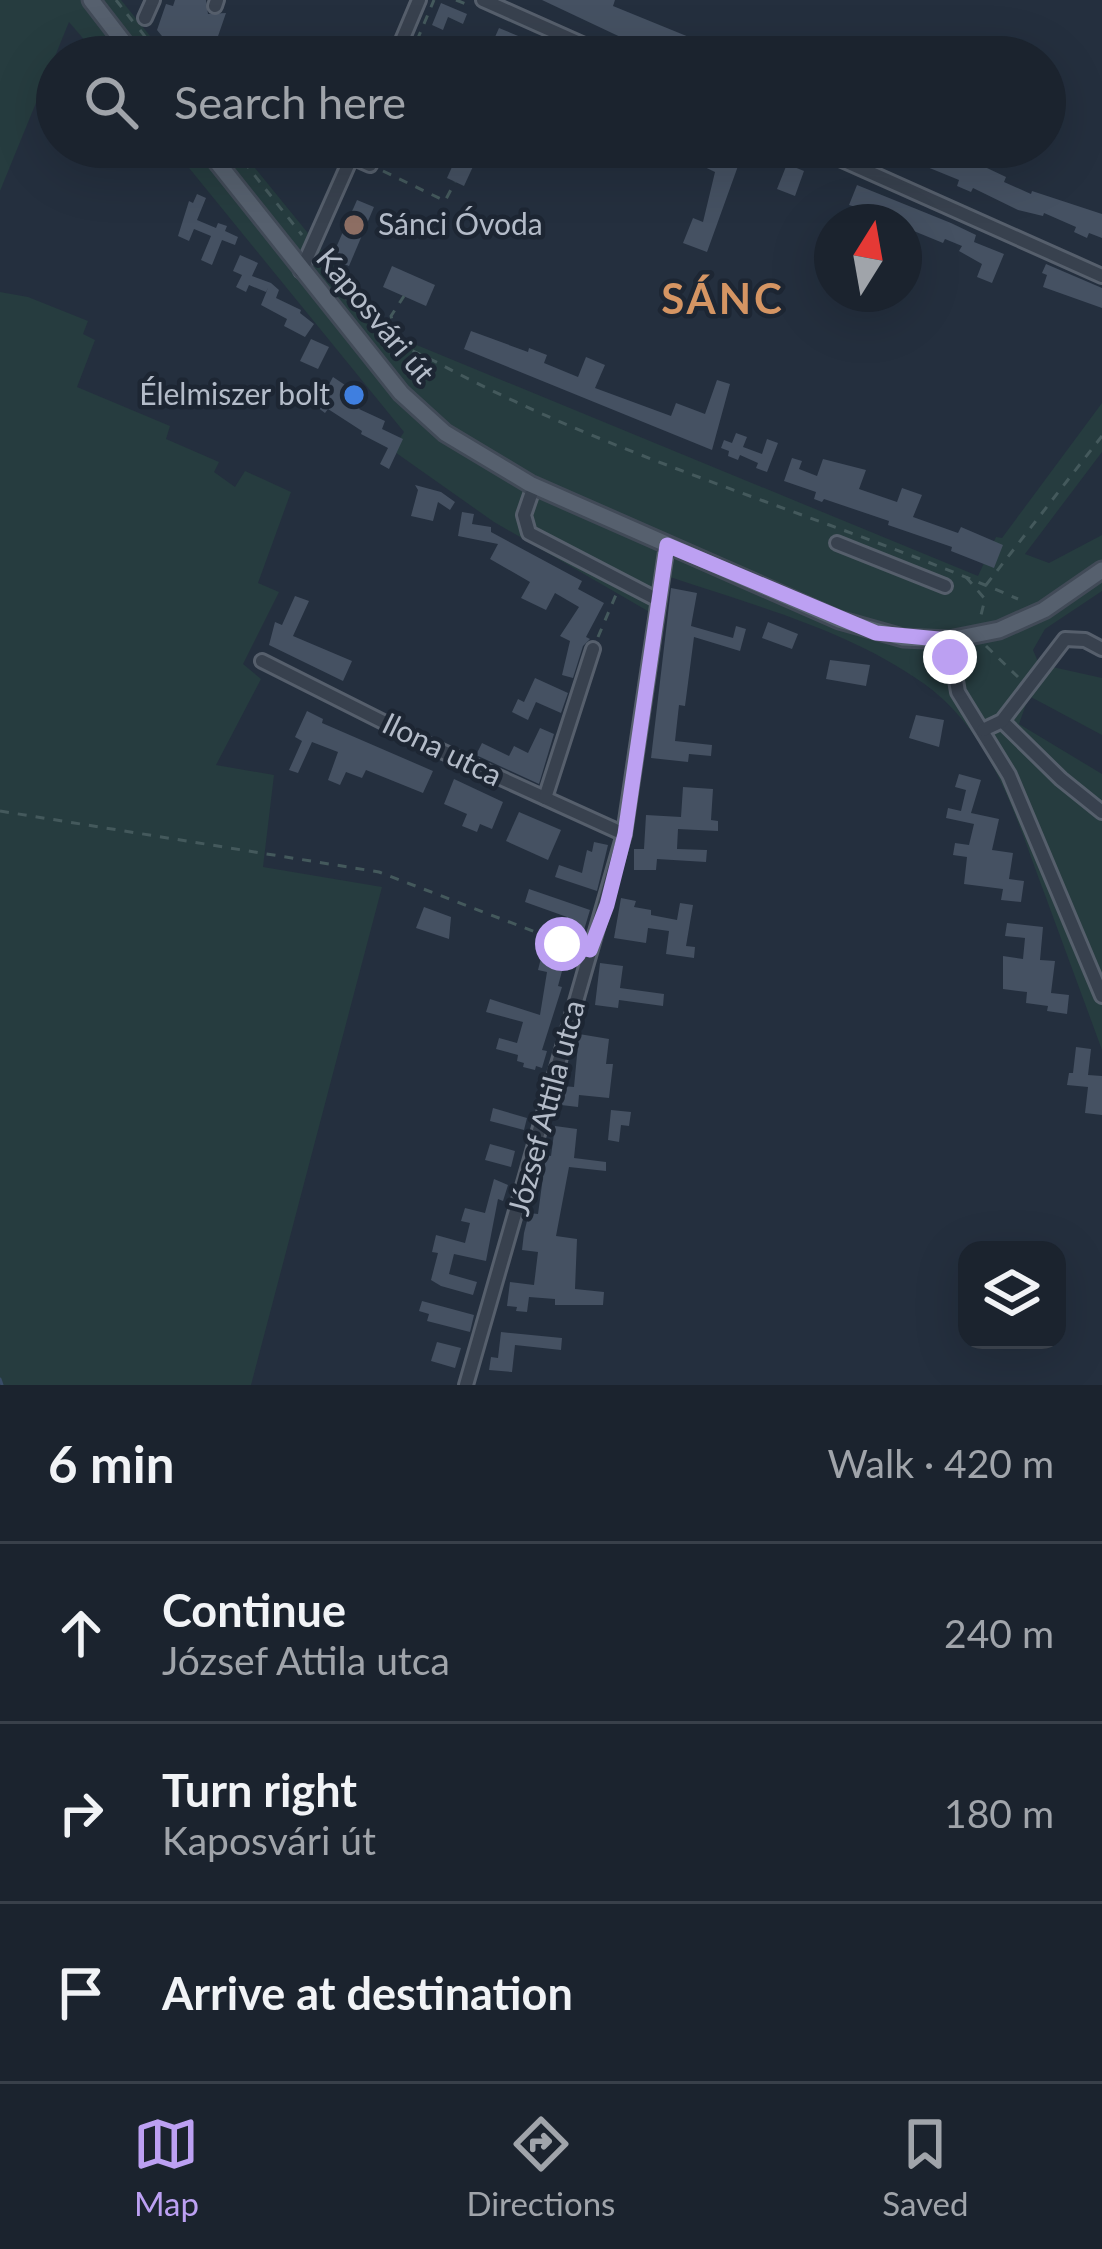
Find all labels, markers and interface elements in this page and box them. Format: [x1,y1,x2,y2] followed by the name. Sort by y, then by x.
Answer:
[36,36,1066,168] search box
[78,69,144,135] icon: search
[174,75,406,129] text: Search here
[814,204,922,312] north arrow
[378,205,543,241] place label: Sánci Óvoda
[341,212,367,238] marker: Sánci Óvoda
[310,240,443,390] street label: Kaposvári út
[661,273,785,323] district label: SÁNC
[139,375,330,411] place label: Élelmiszer bolt
[341,382,367,408] marker: Élelmiszer bolt
[923,630,977,684] route end
[377,704,508,792] street label: Ilona utca
[535,917,589,971] route start
[499,996,591,1219] street label: József Attila utca
[958,1241,1066,1349] map controls
[958,1241,1066,1349] button: layers
[48,1433,174,1494] text: 6 min
[827,1440,1054,1486] text: Walk · 420 m
[162,1583,346,1637] text: Continue
[48,1600,114,1666] icon: ahead
[944,1610,1054,1656] text: 240 m
[162,1637,450,1683] text: József Attila utca
[162,1763,357,1817] text: Turn right
[48,1780,114,1846] icon: right
[944,1790,1054,1836] text: 180 m
[162,1817,376,1863] text: Kaposvári út
[48,1960,114,2026] icon: arrive
[162,1966,573,2020] text: Arrive at destination
[133,2111,199,2223] tab: Map
[466,2111,615,2223] tab: Directions
[882,2111,969,2223] tab: Saved

